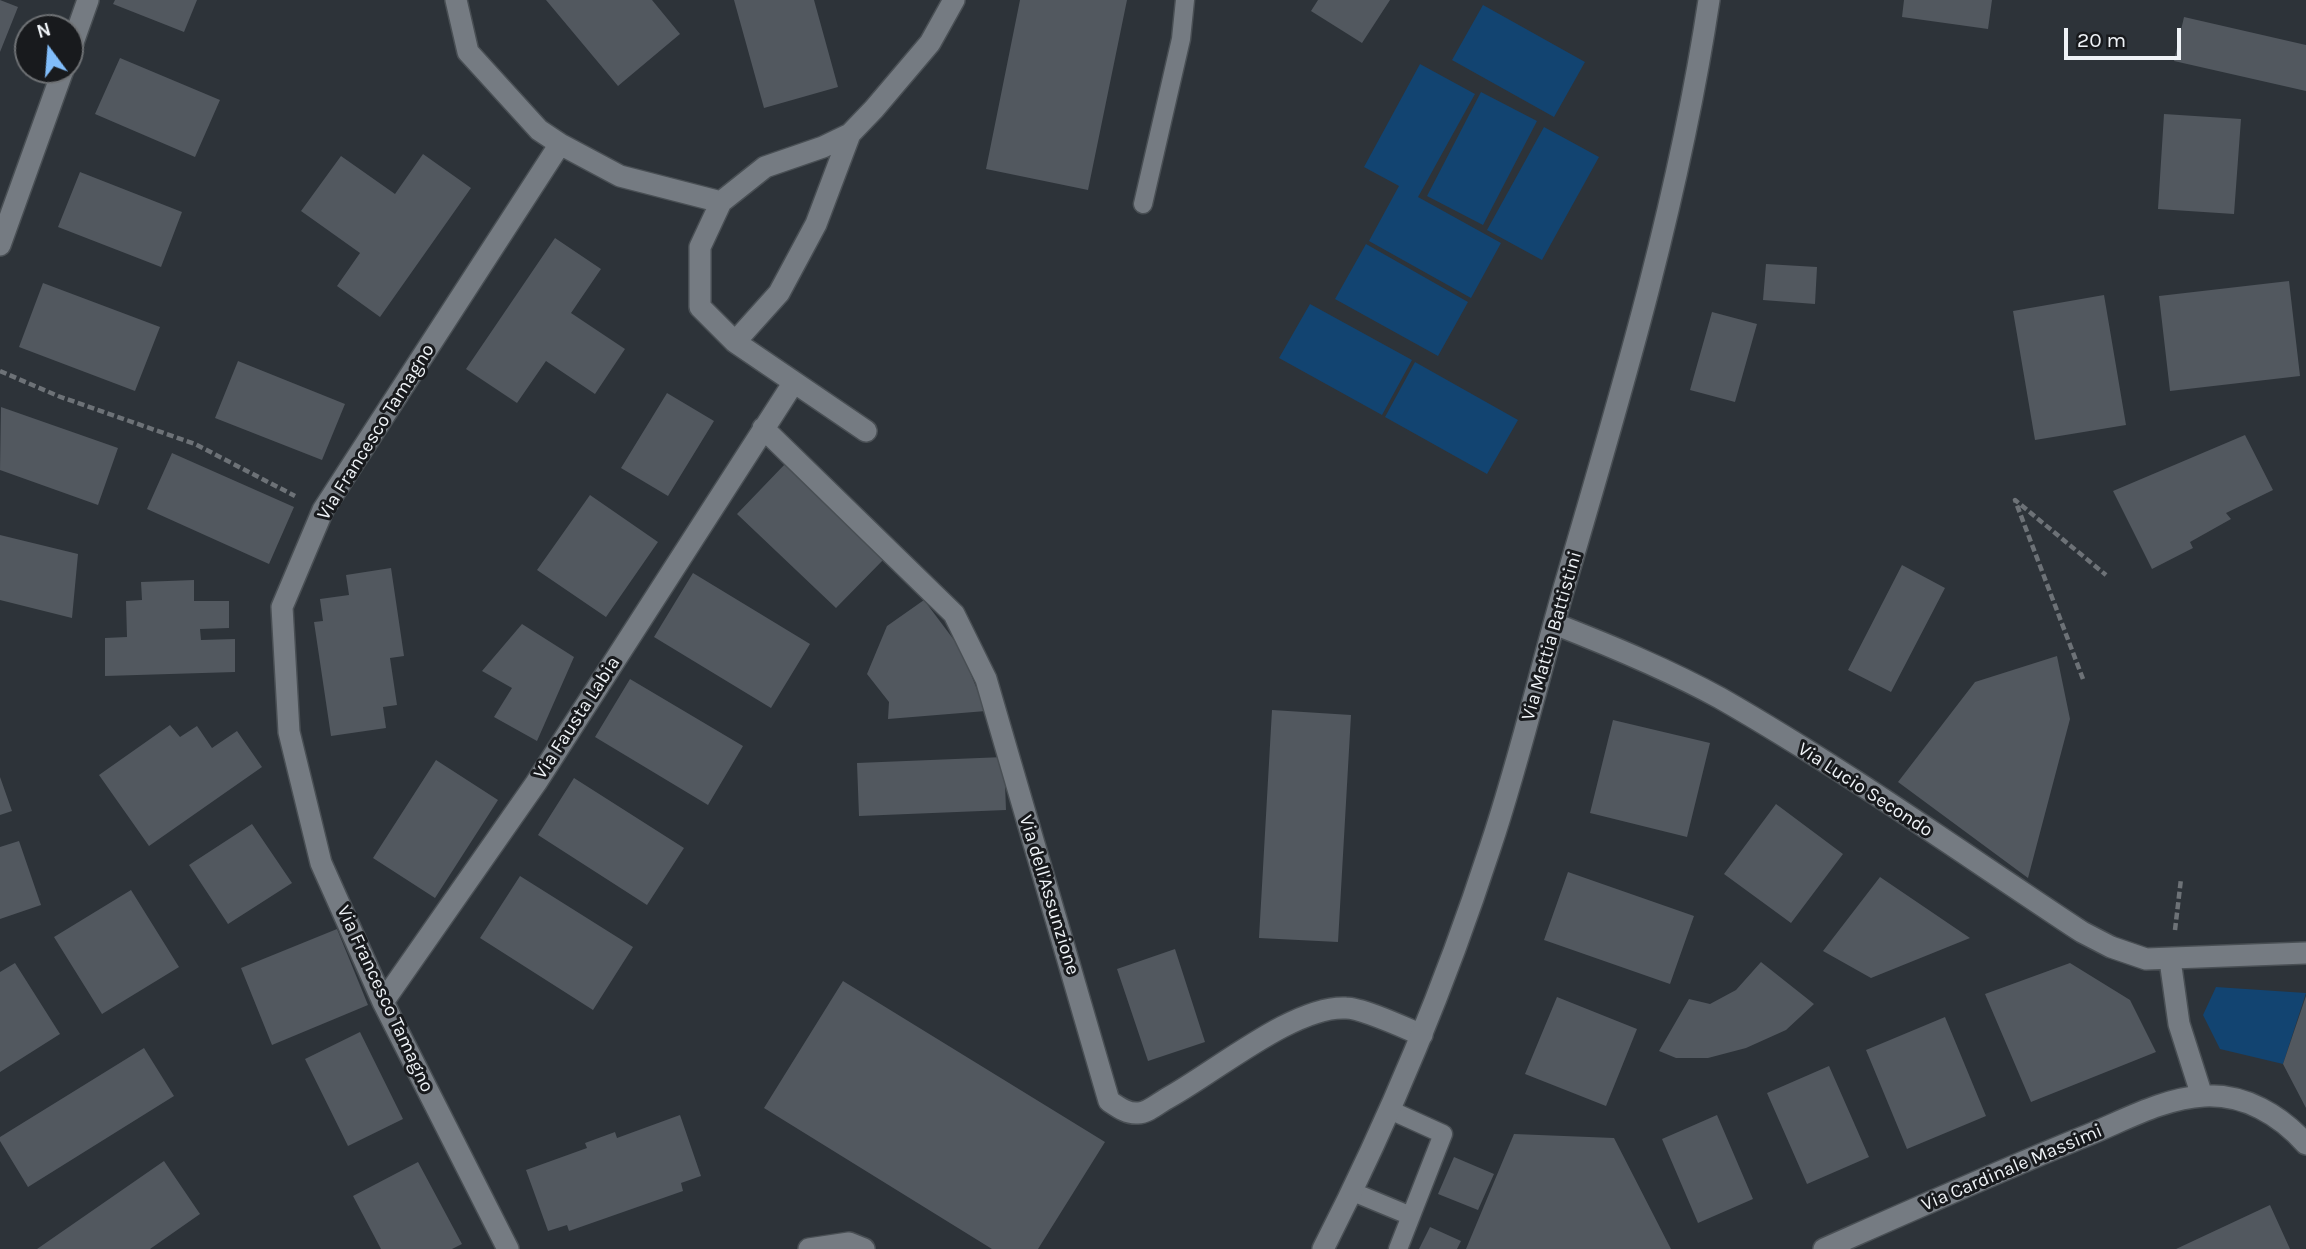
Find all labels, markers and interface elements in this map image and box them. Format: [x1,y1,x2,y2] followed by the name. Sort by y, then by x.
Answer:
[14,14,84,84] north arrow
[2068,14,2185,58] scale bar
[34,18,53,43] text: N
[2077,28,2126,52] text: 20 m
[312,340,440,524] street label: Via Francesco Tamagno
[1517,549,1587,723] street label: Via Mattia Battistini
[529,652,625,784] street label: Via Fausta Labia
[1793,738,1937,842] street label: Via Lucio Secondo
[1014,812,1084,978] street label: Via dell'Assunzione
[332,902,438,1096] street label: Via Francesco Tamagno
[1918,1120,2106,1216] street label: Via Cardinale Massimi

